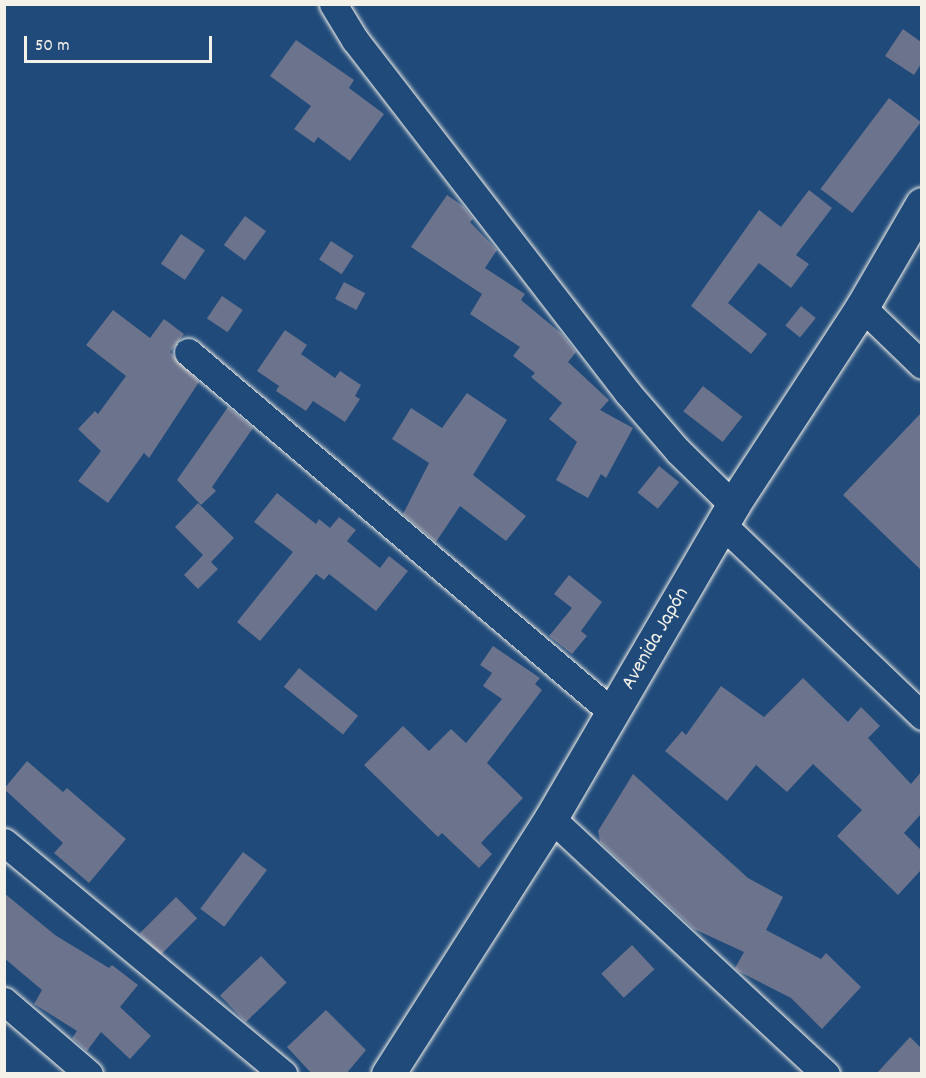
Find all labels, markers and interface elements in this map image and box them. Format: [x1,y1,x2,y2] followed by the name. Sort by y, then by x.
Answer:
[27,24,214,62] scale bar
[35,34,70,59] text: 50 m
[617,583,695,695] street label: Avenida Japón

